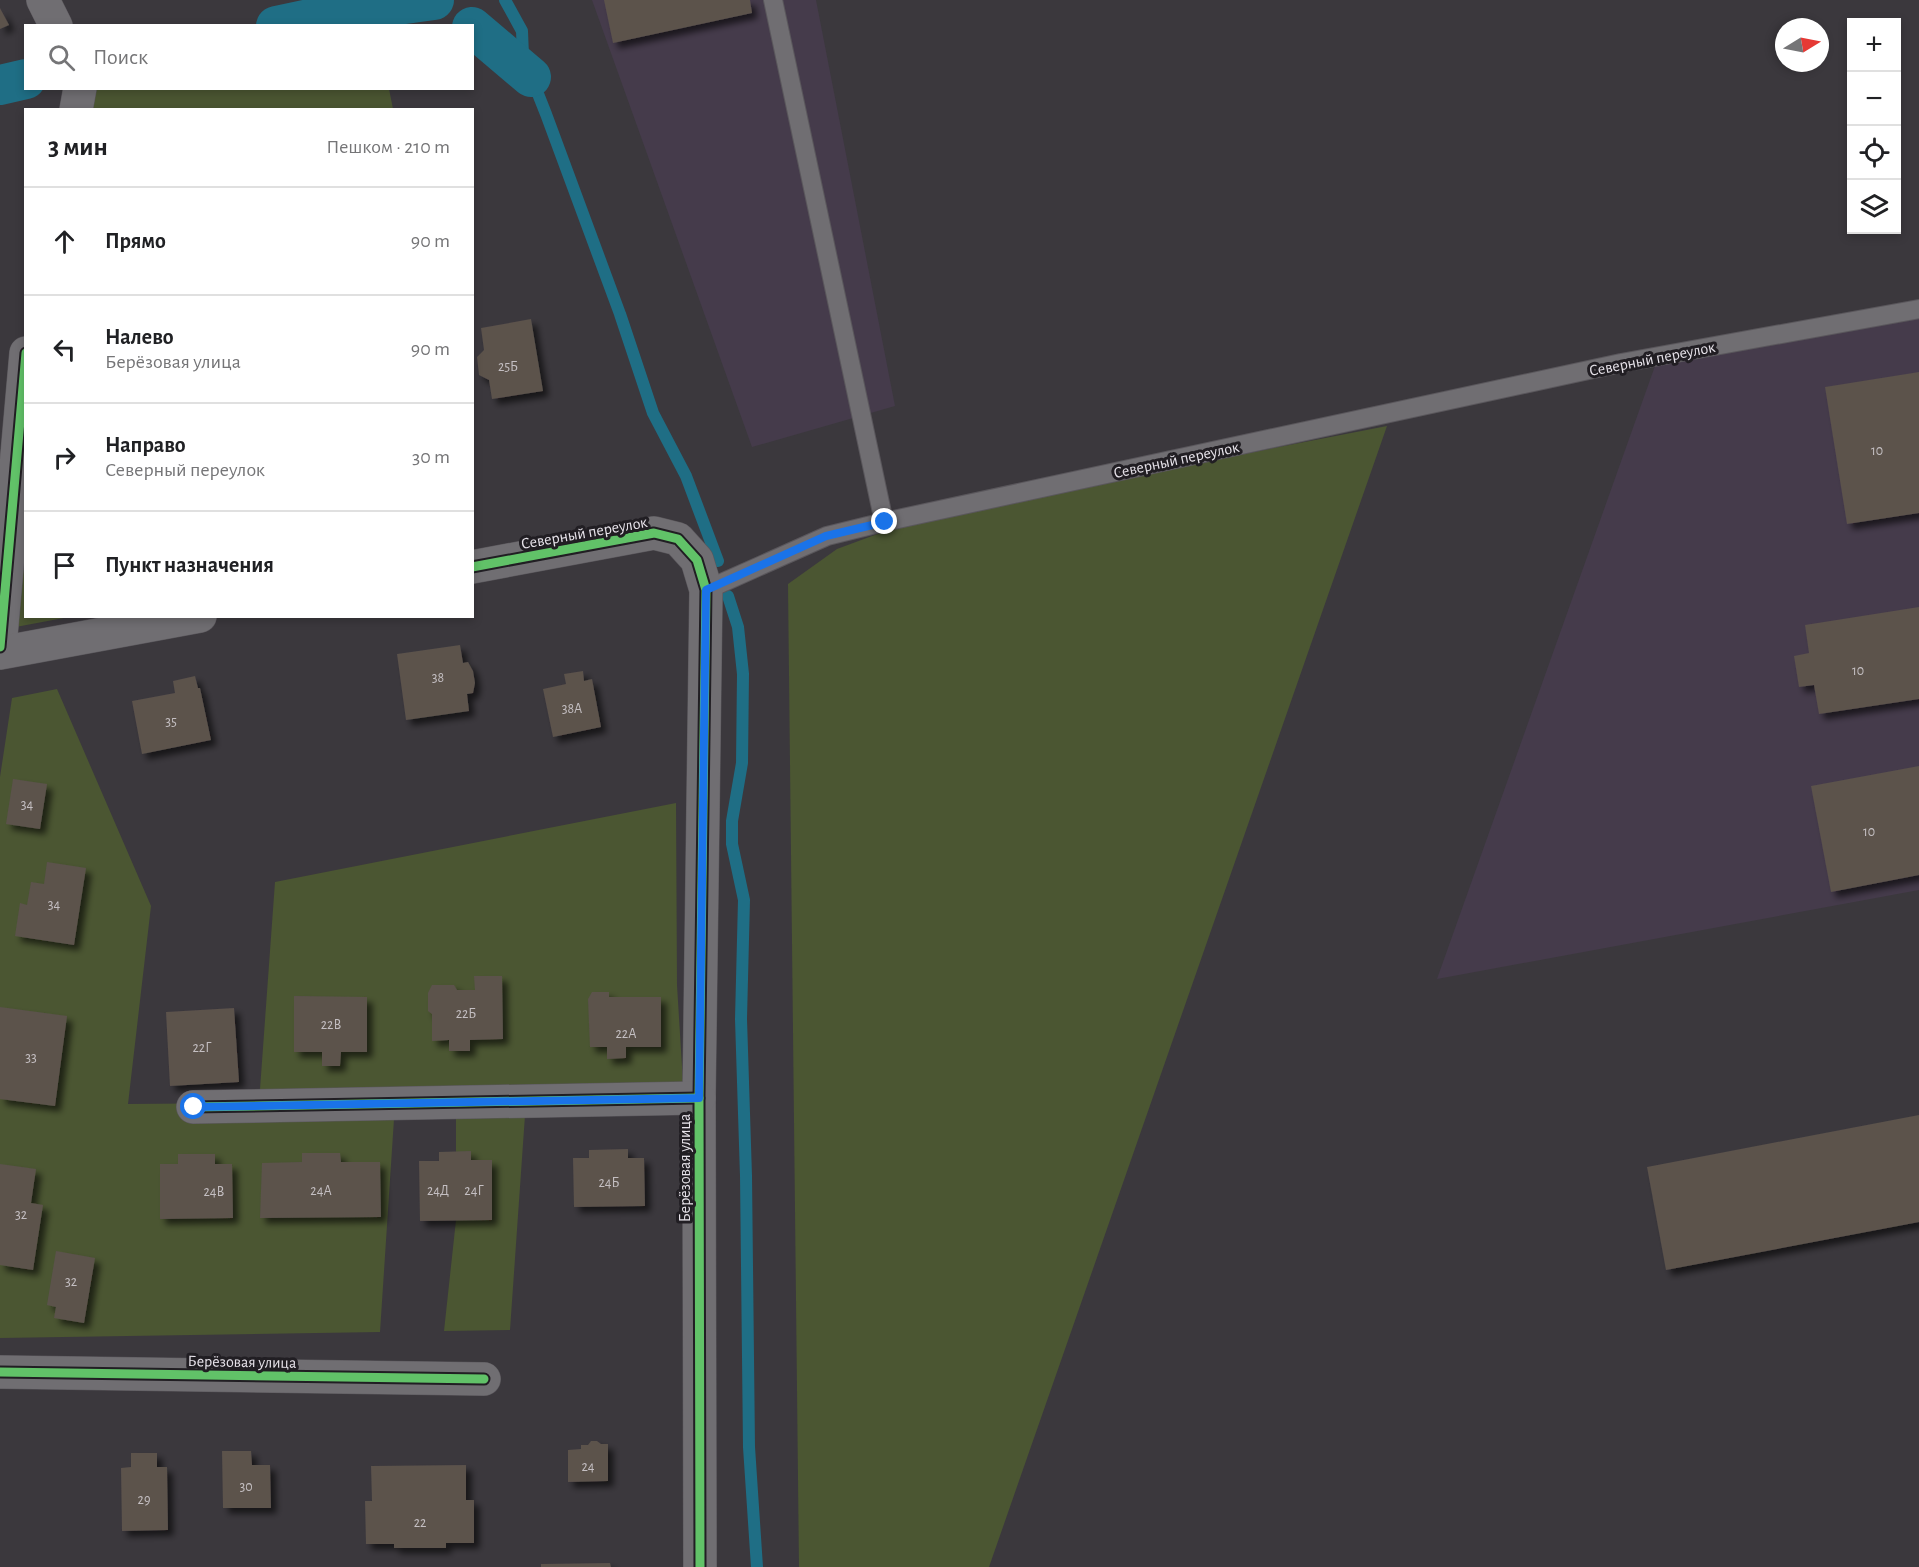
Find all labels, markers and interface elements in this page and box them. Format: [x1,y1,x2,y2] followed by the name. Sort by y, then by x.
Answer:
[1775,18,1829,72] north arrow
[1847,18,1901,234] map controls
[1847,18,1901,72] button: +
[24,24,474,90] search box
[45,41,78,74] icon: search
[93,46,148,68] text: Поиск
[1847,72,1901,126] button: −
[1847,126,1901,180] button: locate
[48,134,108,160] text: 3 мин
[326,137,450,157] text: Пешком · 210 m
[1847,180,1901,234] button: layers
[48,225,81,258] icon: ahead
[105,230,166,252] text: Прямо
[411,231,450,251] text: 90 m
[105,326,174,348] text: Налево
[48,333,81,366] icon: left
[411,339,450,359] text: 90 m
[1588,339,1717,380] street label: Северный переулок
[105,352,241,372] text: Берёзовая улица
[498,360,518,374] house number: 25Б
[105,434,186,456] text: Направо
[1112,439,1241,482] street label: Северный переулок
[48,441,81,474] icon: right
[1871,444,1883,458] house number: 10
[412,447,450,467] text: 30 m
[105,460,265,480] text: Северный переулок
[871,508,897,534] route end
[520,514,649,553] street label: Северный переулок
[48,549,81,582] icon: arrive
[105,554,274,576] text: Пункт назначения
[1852,664,1864,678] house number: 10
[432,671,444,685] house number: 38
[562,702,582,716] house number: 38А
[165,715,177,729] house number: 35
[21,798,34,812] house number: 34
[1863,825,1875,839] house number: 10
[48,898,61,912] house number: 34
[456,1007,476,1021] house number: 22Б
[321,1018,341,1032] house number: 22В
[616,1027,636,1041] house number: 22А
[192,1041,212,1055] house number: 22Г
[25,1051,37,1065] house number: 33
[180,1093,206,1119] route start
[677,1114,694,1222] street label: Берёзовая улица
[598,1176,620,1190] house number: 24Б
[310,1184,332,1198] house number: 24А
[427,1184,449,1198] house number: 24Д
[464,1184,484,1198] house number: 24Г
[203,1185,225,1199] house number: 24В
[15,1208,27,1222] house number: 32
[65,1275,77,1289] house number: 32
[187,1353,296,1372] street label: Берёзовая улица
[581,1460,595,1474] house number: 24
[239,1480,253,1494] house number: 30
[138,1493,150,1507] house number: 29
[414,1516,426,1530] house number: 22

